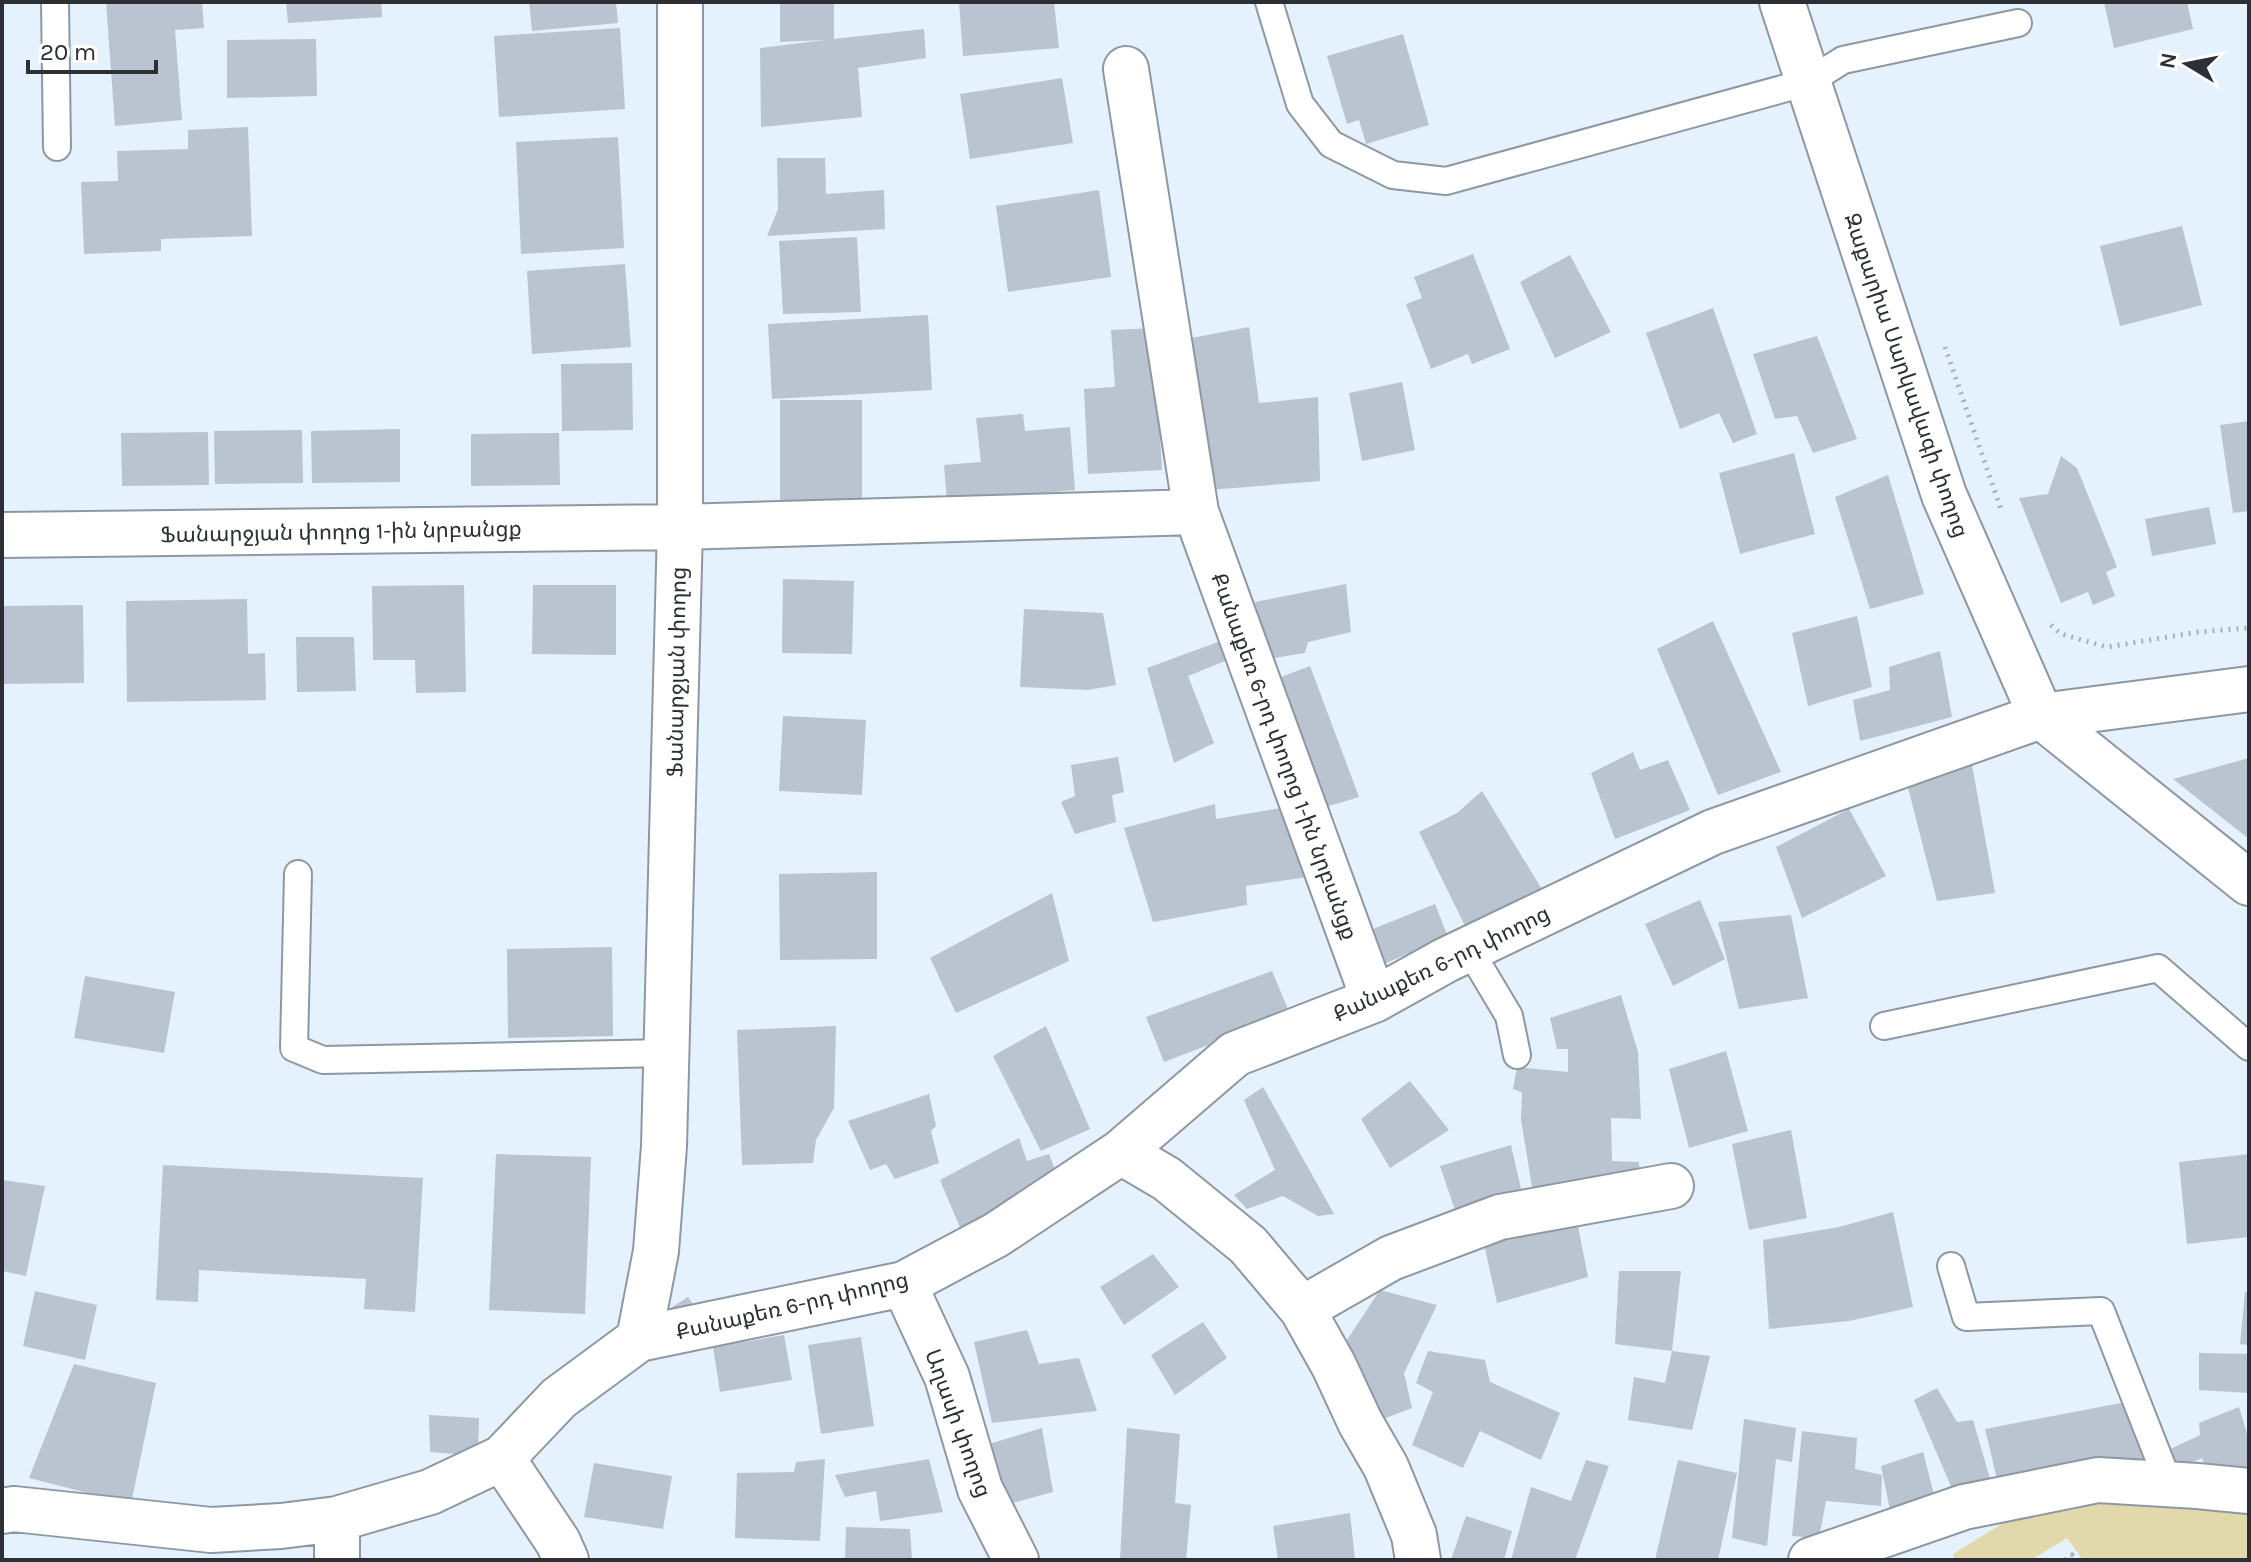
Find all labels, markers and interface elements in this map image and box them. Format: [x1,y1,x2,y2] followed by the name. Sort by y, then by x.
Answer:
[28,24,156,74] scale bar
[2147,24,2227,104] north arrow
[40,38,96,66] text: 20 m
[2154,51,2182,71] text: N
[1838,210,1974,541] street label: Զաքարիա Սարկավագի փողոց
[160,516,522,548] street label: Ֆանարջյան փողոց 1-ին նրբանցք
[662,567,692,778] street label: Ֆանարջյան փողոց
[1205,569,1363,943] street label: Քանաքեռ 6-րդ փողոց 1-ին նրբանցք
[1329,900,1554,1028] street label: Քանաքեռ 6-րդ փողոց
[674,1267,911,1345] street label: Քանաքեռ 6-րդ փողոց
[919,1346,997,1501] street label: Աղասի փողոց

